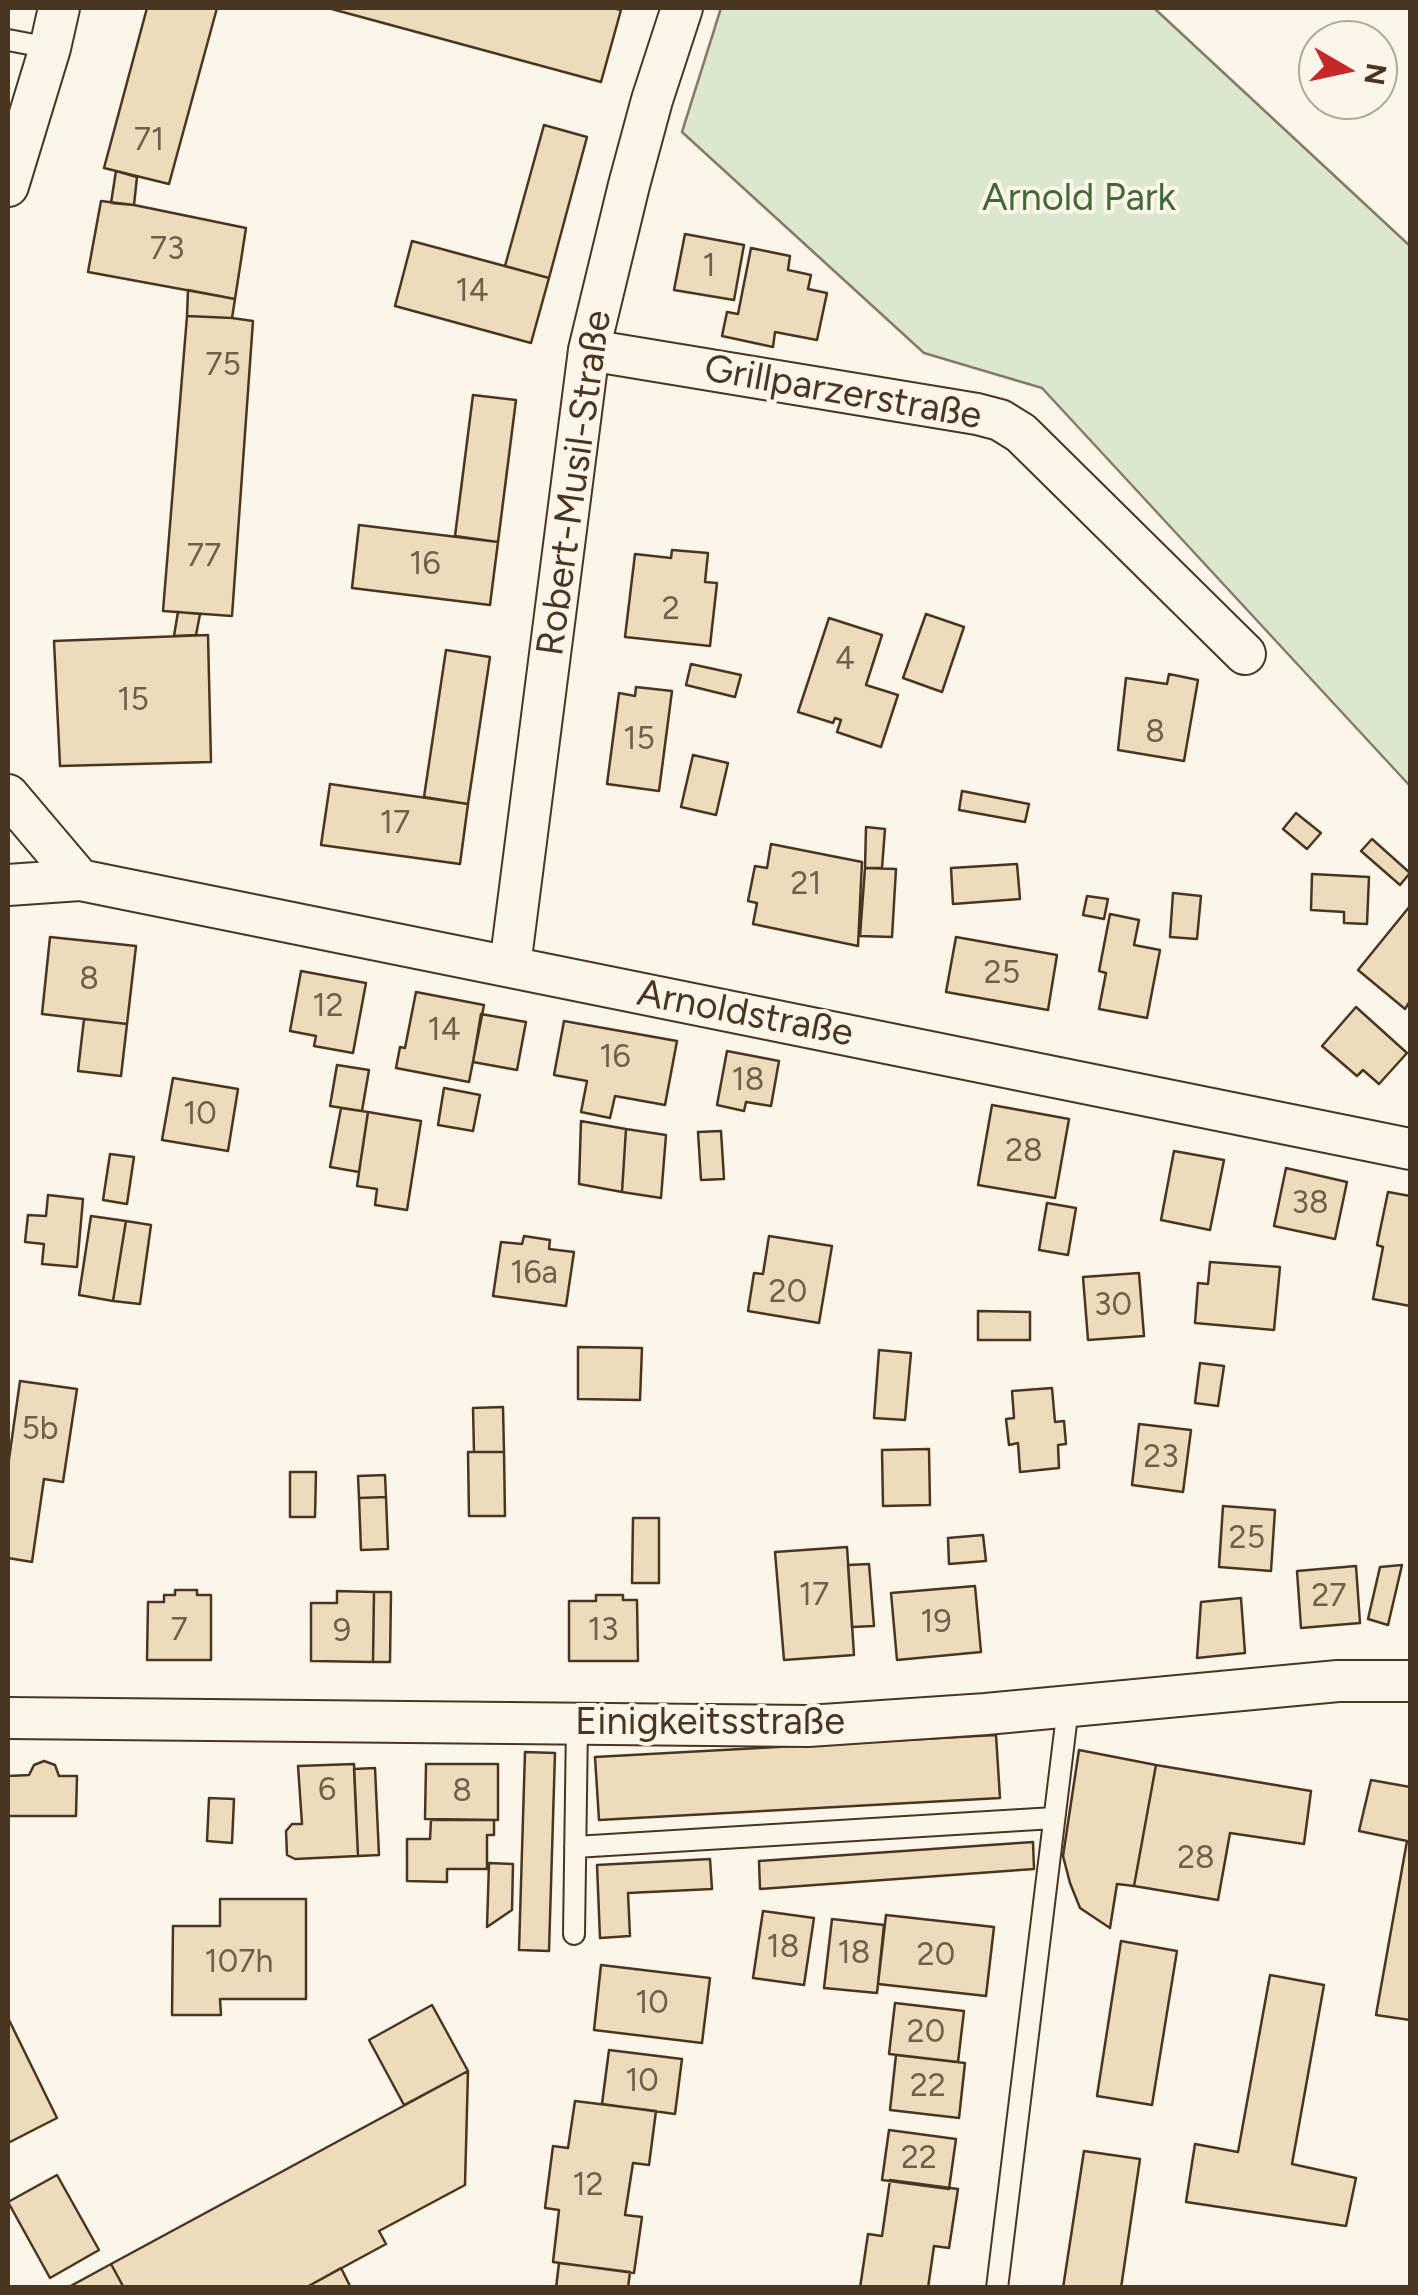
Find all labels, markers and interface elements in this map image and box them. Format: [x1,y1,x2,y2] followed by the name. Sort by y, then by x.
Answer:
[1298,20,1398,120] north arrow
[1357,61,1394,88] text: N
[134,122,164,160] house number: 71
[982,176,1176,222] park label: Arnold Park
[150,231,184,269] house number: 73
[702,248,716,286] house number: 1
[455,273,489,311] house number: 14
[528,307,622,659] street label: Robert-Musil-Straße
[701,346,985,440] street label: Grillparzerstraße
[205,347,241,385] house number: 75
[187,538,221,576] house number: 77
[409,546,441,584] house number: 16
[662,591,680,629] house number: 2
[835,641,855,679] house number: 4
[117,682,149,720] house number: 15
[1145,714,1165,752] house number: 8
[623,721,655,759] house number: 15
[380,805,410,843] house number: 17
[790,866,822,904] house number: 21
[984,955,1020,993] house number: 25
[79,961,99,999] house number: 8
[633,971,857,1057] street label: Arnoldstraße
[312,988,344,1026] house number: 12
[427,1012,461,1050] house number: 14
[599,1039,631,1077] house number: 16
[732,1062,764,1100] house number: 18
[183,1096,217,1134] house number: 10
[1005,1133,1043,1171] house number: 28
[1291,1185,1329,1223] house number: 38
[510,1255,558,1293] house number: 16a
[769,1274,807,1312] house number: 20
[1094,1287,1132,1325] house number: 30
[21,1411,59,1449] house number: 5b
[1143,1439,1179,1477] house number: 23
[1229,1520,1265,1558] house number: 25
[799,1577,829,1615] house number: 17
[1311,1578,1347,1616] house number: 27
[920,1604,952,1642] house number: 19
[170,1612,188,1650] house number: 7
[588,1612,618,1650] house number: 13
[333,1613,351,1651] house number: 9
[575,1700,845,1746] street label: Einigkeitsstraße
[318,1772,336,1810] house number: 6
[452,1773,472,1811] house number: 8
[1177,1840,1215,1878] house number: 28
[767,1929,799,1967] house number: 18
[838,1935,870,1973] house number: 18
[917,1937,955,1975] house number: 20
[205,1944,273,1982] house number: 107h
[635,1985,669,2023] house number: 10
[907,2014,945,2052] house number: 20
[625,2063,659,2101] house number: 10
[910,2068,946,2106] house number: 22
[901,2140,937,2178] house number: 22
[572,2167,604,2205] house number: 12

